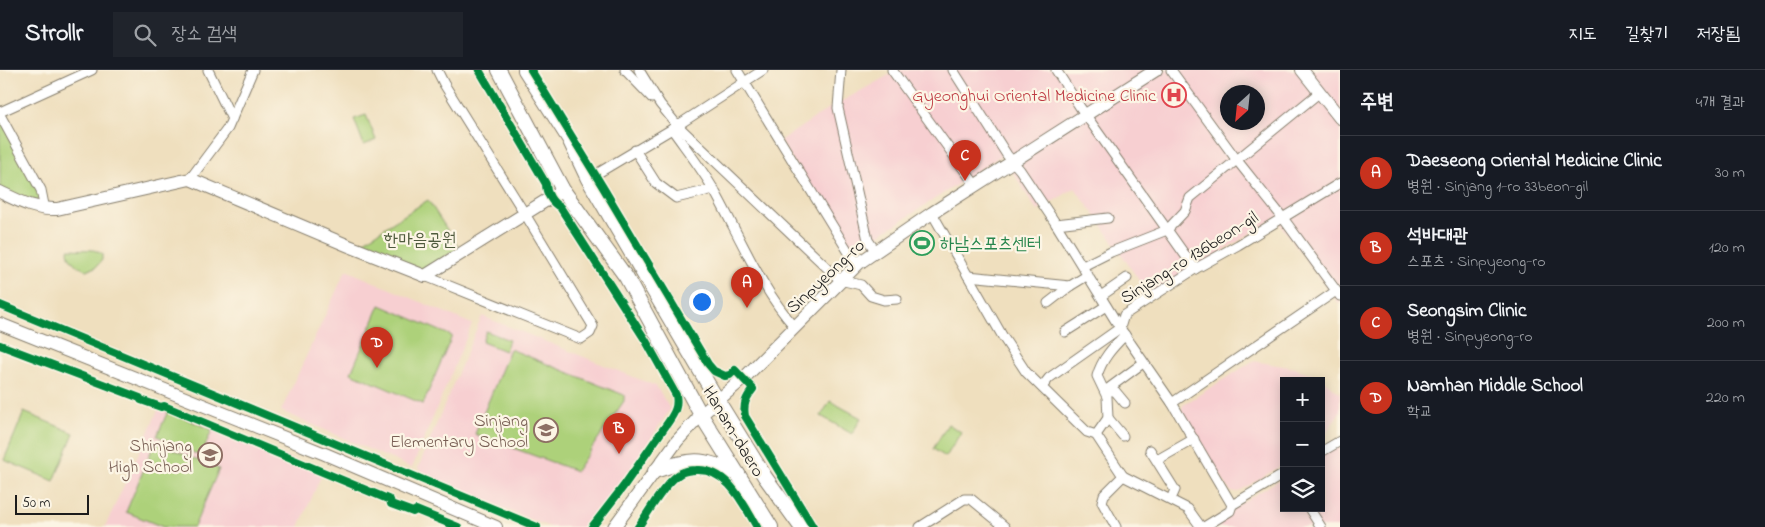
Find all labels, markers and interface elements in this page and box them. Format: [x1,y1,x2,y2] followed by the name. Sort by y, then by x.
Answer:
[113,12,463,57] search box
[25,17,83,52] text: Strollr
[131,21,159,49] icon: search
[171,21,237,48] text: 장소 검색
[1568,22,1597,48] text: 지도
[1625,22,1669,48] text: 길찾기
[1697,22,1740,48] text: 저장됨
[1161,82,1187,108] hospital icon: Gyeonghui Oriental Medicine Clinic
[912,84,1156,111] place label: Gyeonghui Oriental Medicine Clinic
[1220,85,1265,130] north arrow
[1360,88,1394,118] text: 주변
[1696,91,1745,115] text: 4개 결과
[949,140,981,181] pin: C
[1407,148,1662,175] text: Daeseong Oriental Medicine Clinic
[1371,161,1381,185] text: A
[1715,161,1745,185] text: 30 m
[1407,175,1588,199] text: 병원 · Sinjang 1-ro 33beon-gil
[1116,206,1265,312] street label: Sinjang-ro 136beon-gil
[1407,223,1468,250] text: 석바대관
[384,228,456,254] park label: 한마음공원
[909,230,935,256] sports icon: 하남스포츠센터
[940,232,1041,258] place label: 하남스포츠센터
[781,234,872,322] street label: Sinpyeong-ro
[1371,236,1381,260] text: B
[1709,236,1745,260] text: 120 m
[1407,250,1546,274] text: 스포츠 · Sinpyeong-ro
[731,267,763,308] pin: A
[689,289,715,315] your location
[1407,298,1526,325] text: Seongsim Clinic
[1372,311,1380,335] text: C
[1707,311,1745,335] text: 200 m
[1407,325,1533,349] text: 병원 · Sinpyeong-ro
[361,327,393,368] pin: D
[1407,373,1583,400] text: Namhan Middle School
[1280,377,1325,512] map controls
[1280,377,1325,422] button: +
[695,381,770,483] street label: Hanam-daero
[1370,386,1382,410] text: D
[1706,386,1745,410] text: 220 m
[1407,400,1433,424] text: 학교
[390,409,528,456] place label: Sinjang Elementary School
[603,413,635,454] pin: B
[533,417,559,443] school or university icon: Sinjang Elementary School
[1280,422,1325,467] button: −
[109,434,192,482] place label: Shinjang High School
[197,442,223,468] school or university icon: Shinjang High School
[1280,467,1325,512] button: layers
[15,492,89,515] scale bar
[22,493,50,514] text: 50 m

